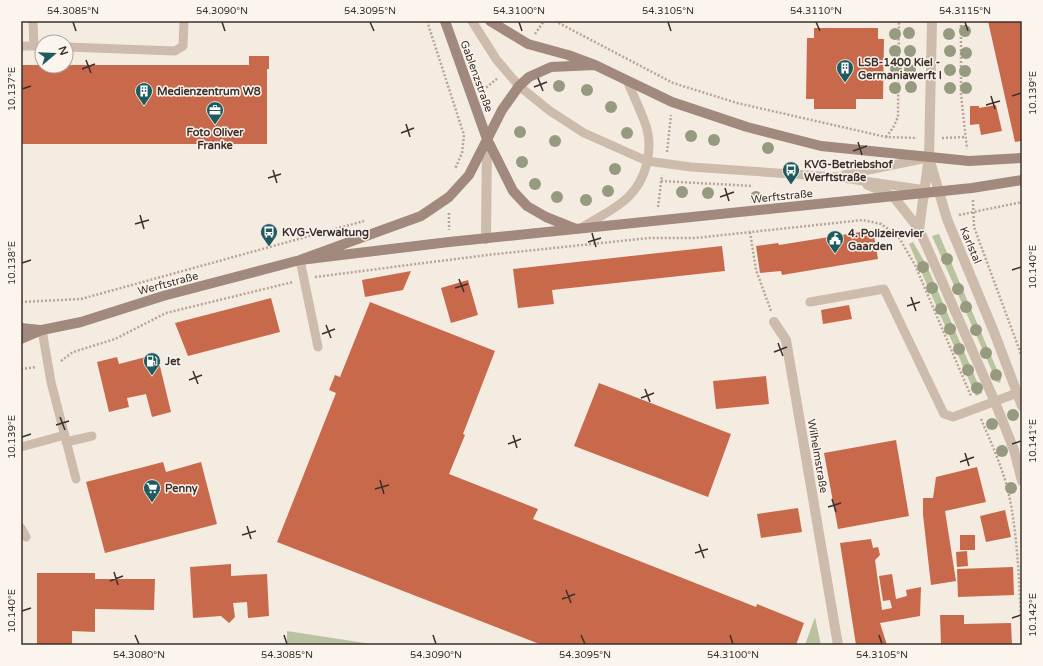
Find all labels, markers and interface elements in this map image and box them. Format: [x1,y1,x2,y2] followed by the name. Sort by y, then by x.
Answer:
[47,5,99,17] text: 54.3085°N
[196,5,248,17] text: 54.3090°N
[344,5,396,17] text: 54.3095°N
[493,5,545,17] text: 54.3100°N
[642,5,694,17] text: 54.3105°N
[790,5,842,17] text: 54.3110°N
[939,5,991,17] text: 54.3115°N
[34,34,74,74] north arrow
[458,39,496,114] street label: Gablenzstraße
[55,45,71,57] text: N
[858,56,942,82] place label: LSB-1400 Kiel - Germaniawerft I
[835,58,855,83] building icon: LSB-1400 Kiel - Germaniawerft I
[6,67,18,111] text: 10.137°E
[1027,71,1039,115] text: 10.139°E
[134,81,154,106] building icon: Medienzentrum W8
[157,85,261,98] place label: Medienzentrum W8
[205,100,225,125] office icon: Foto Oliver Franke
[186,126,244,152] place label: Foto Oliver Franke
[804,158,893,184] place label: KVG-Betriebshof Werftstraße
[781,160,801,185] bus stop icon: KVG-Betriebshof Werftstraße
[750,187,814,206] street label: Werftstraße
[259,222,279,247] bus stop icon: KVG-Verwaltung
[957,225,984,266] street label: Karlstal
[282,226,369,240] place label: KVG-Verwaltung
[848,227,924,253] place label: 4. Polizeirevier Gaarden
[825,229,845,254] public building icon: 4. Polizeirevier Gaarden
[6,241,18,285] text: 10.138°E
[1027,245,1039,289] text: 10.140°E
[136,269,200,298] street label: Werftstraße
[142,351,162,376] fuel station icon: Jet
[164,355,181,368] place label: Jet
[6,415,18,459] text: 10.139°E
[805,418,830,494] street label: Wilhelmstraße
[1027,419,1039,463] text: 10.141°E
[142,478,162,503] supermarket icon: Penny
[165,482,198,496] place label: Penny
[6,589,18,633] text: 10.140°E
[1027,593,1039,637] text: 10.142°E
[113,649,165,661] text: 54.3080°N
[261,649,313,661] text: 54.3085°N
[410,649,462,661] text: 54.3090°N
[559,649,611,661] text: 54.3095°N
[707,649,759,661] text: 54.3100°N
[856,649,908,661] text: 54.3105°N

